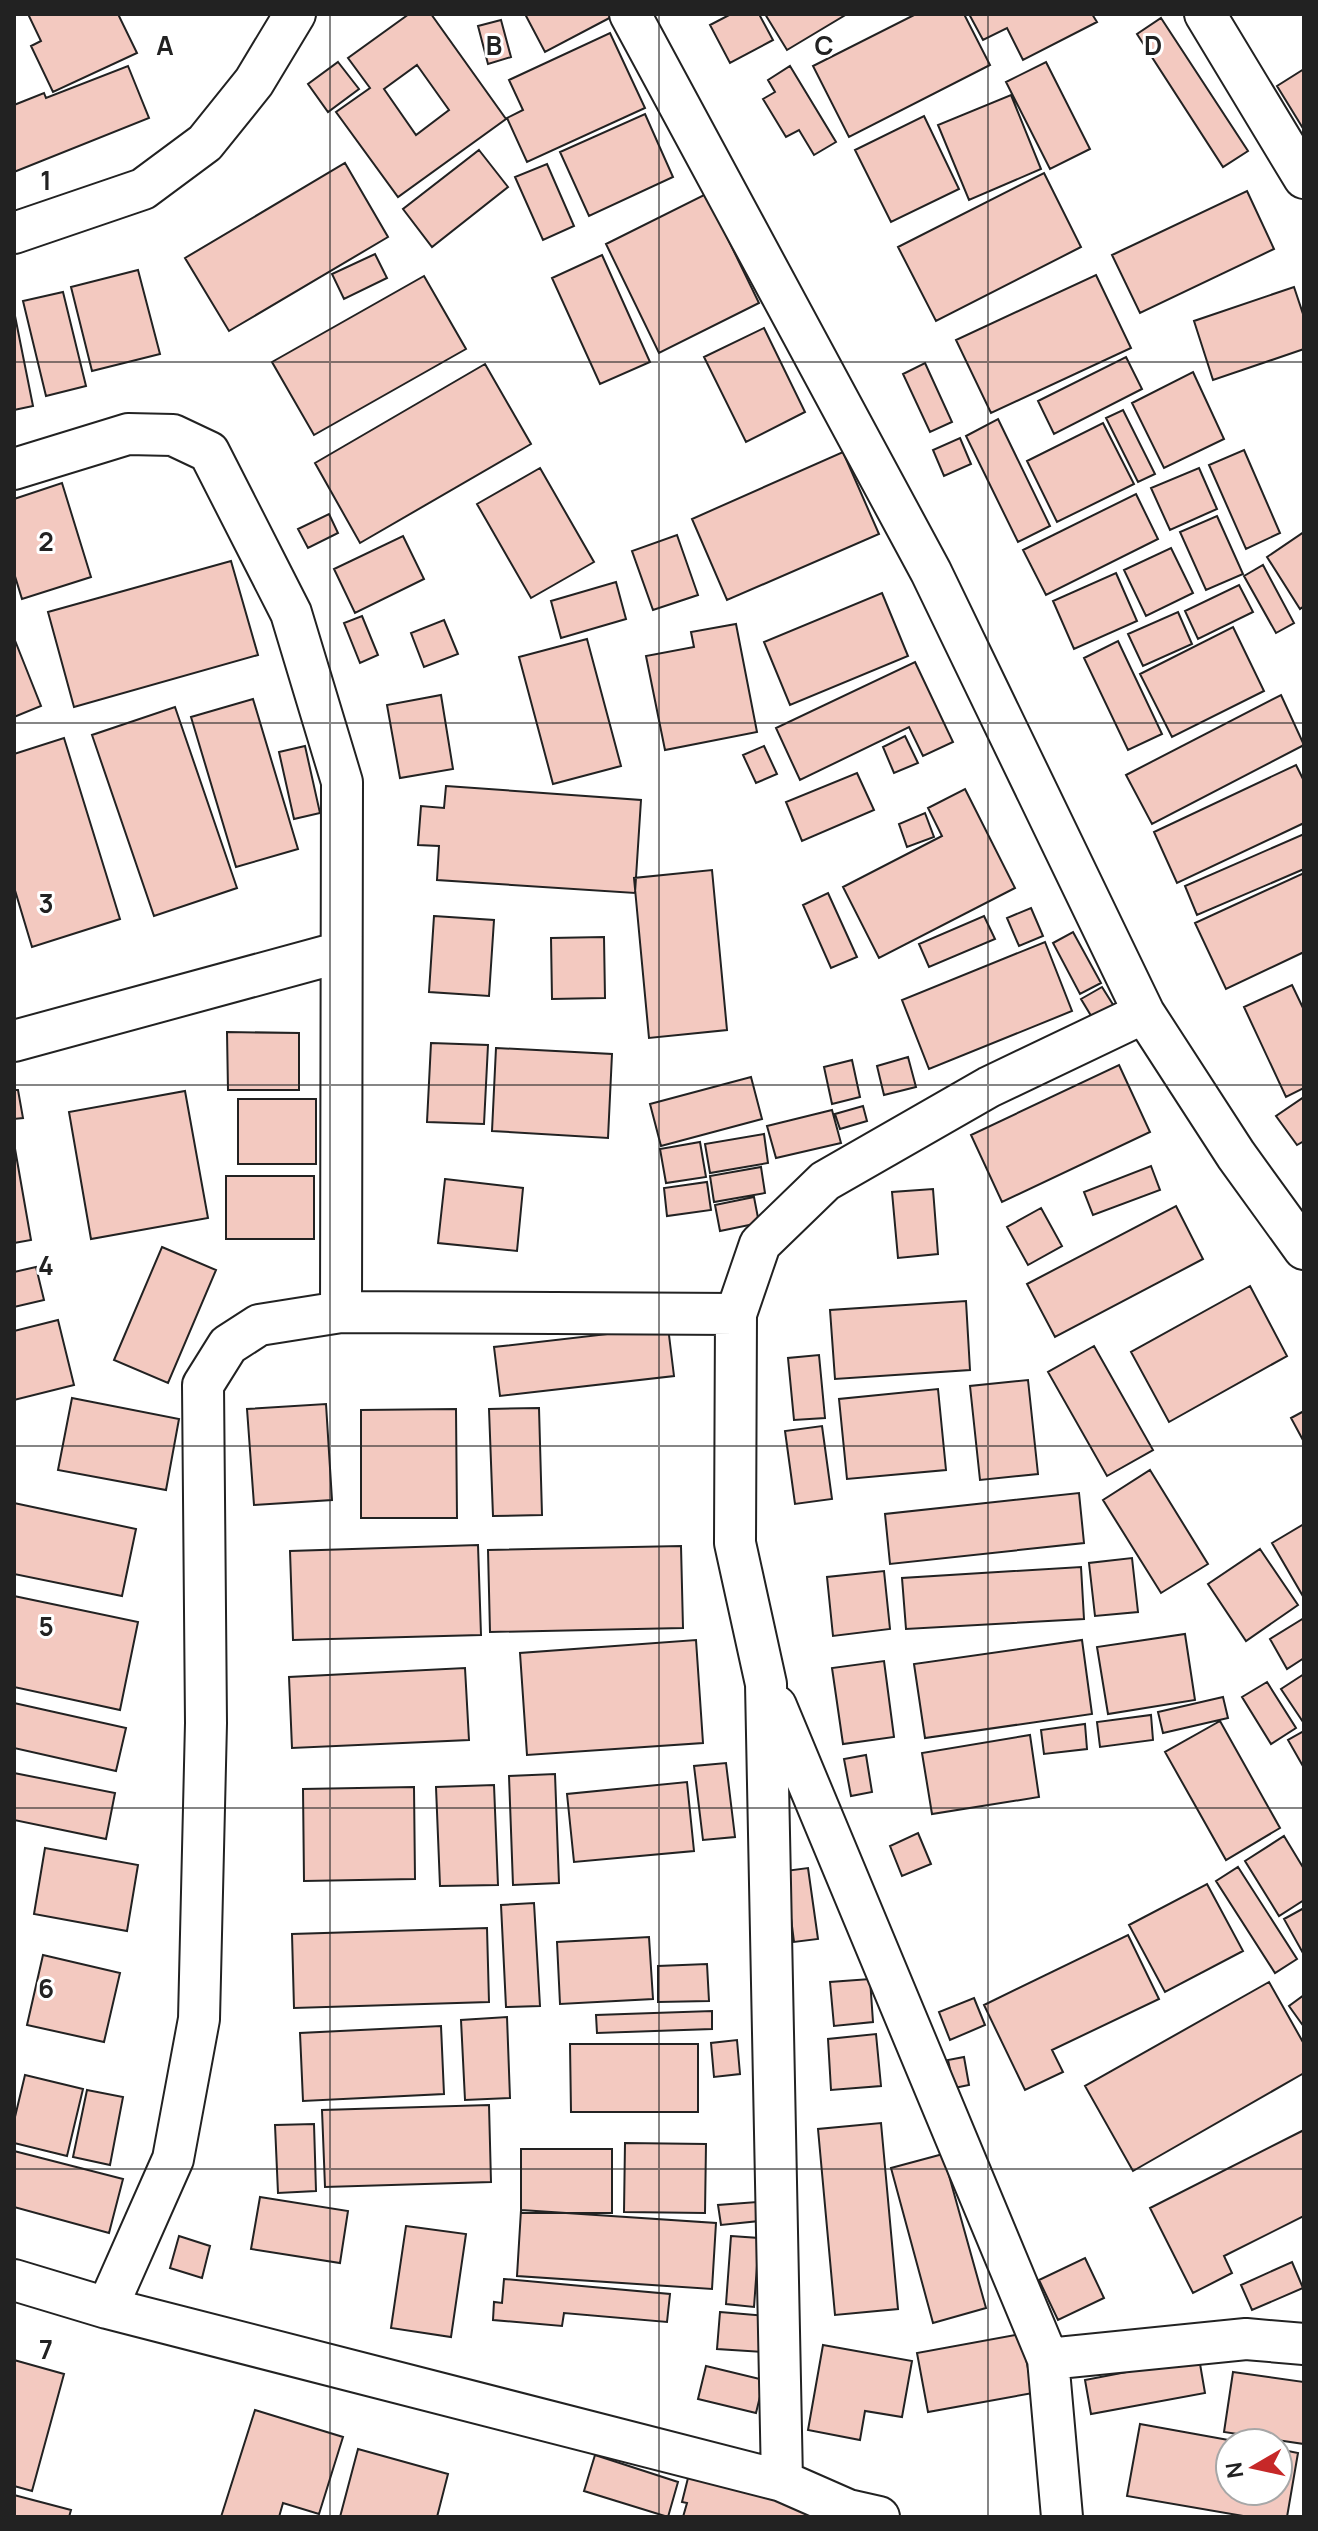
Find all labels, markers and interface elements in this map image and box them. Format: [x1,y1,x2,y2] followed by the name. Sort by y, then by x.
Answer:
[156,27,174,63] text: A
[486,27,502,63] text: B
[814,27,834,63] text: C
[1144,27,1162,63] text: D
[40,162,52,198] text: 1
[38,523,54,559] text: 2
[38,885,54,921] text: 3
[38,1247,54,1283] text: 4
[38,1608,54,1644] text: 5
[38,1970,54,2006] text: 6
[39,2331,53,2367] text: 7
[1214,2427,1294,2507] north arrow
[1218,2460,1250,2480] text: N

